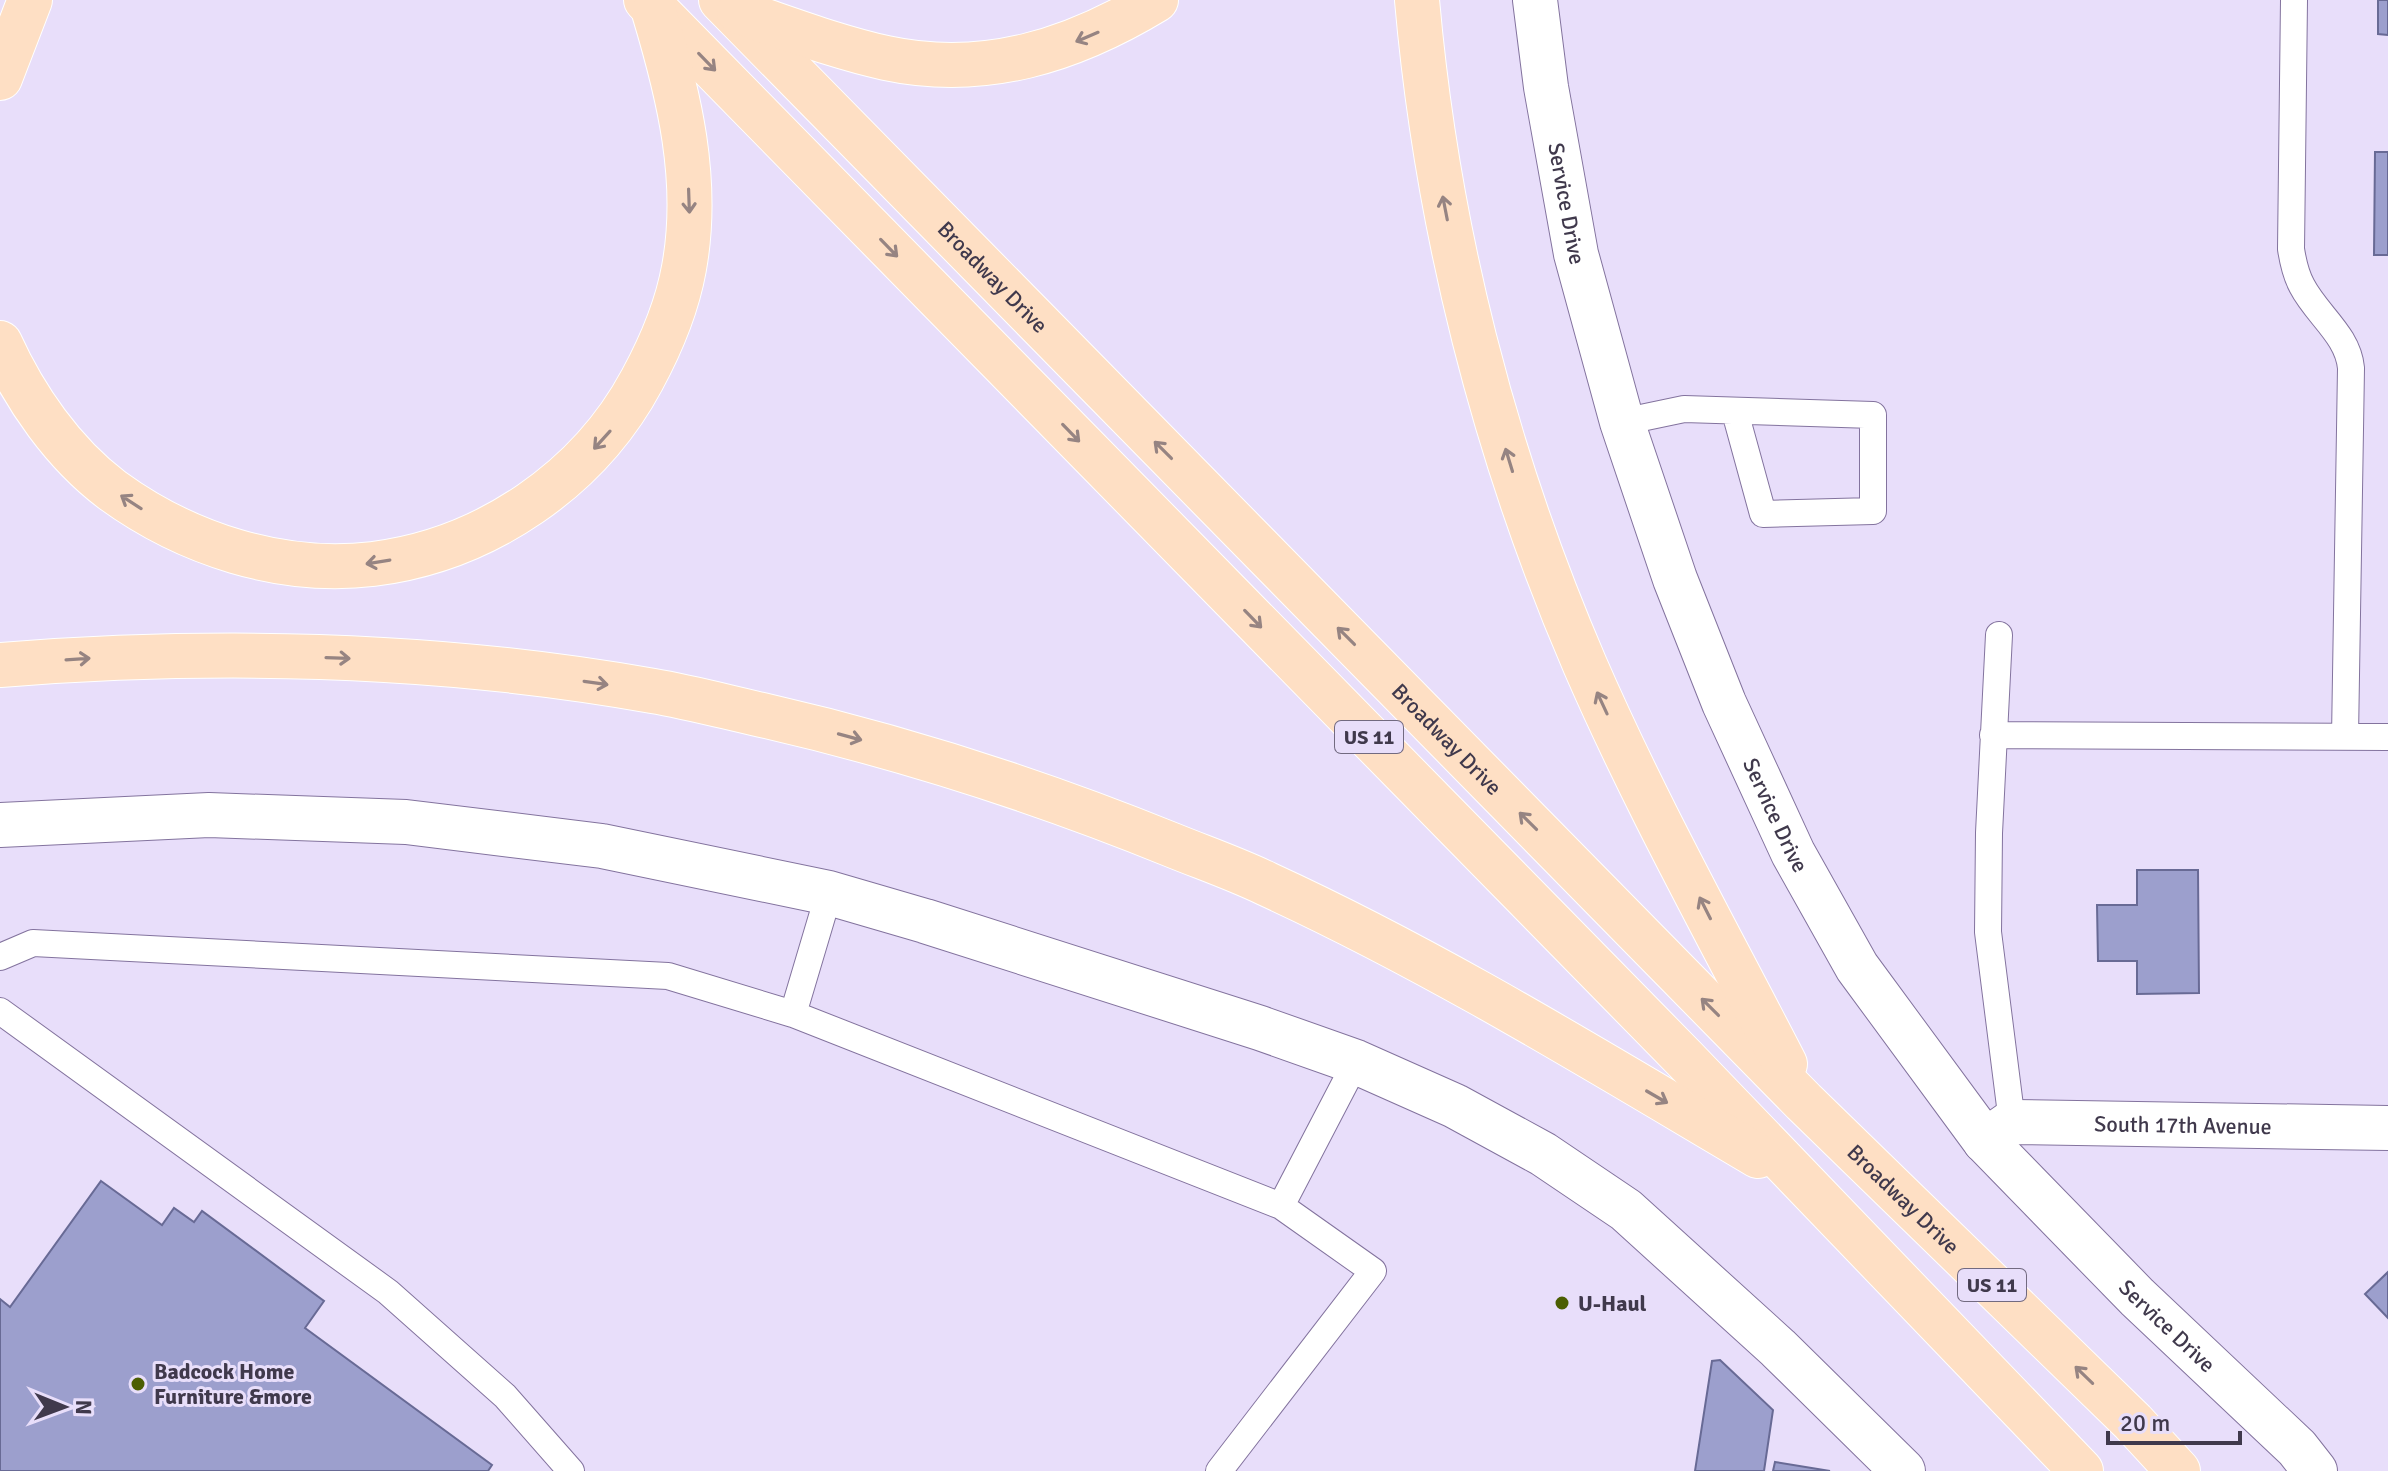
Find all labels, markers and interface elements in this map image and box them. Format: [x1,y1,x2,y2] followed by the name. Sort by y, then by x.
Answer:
[1075,30,1100,45] one-way arrow
[697,52,716,71] one-way arrow
[1542,141,1591,268] street label: Service Drive
[681,187,697,214] one-way arrow
[1437,196,1452,222] one-way arrow
[932,216,1053,339] street label: Broadway Drive
[879,238,898,257] one-way arrow
[1061,423,1080,442] one-way arrow
[593,430,611,450] one-way arrow
[1154,440,1173,460] one-way arrow
[1501,448,1516,474] one-way arrow
[121,494,143,511] one-way arrow
[366,555,391,570] one-way arrow
[1243,609,1262,628] one-way arrow
[1336,626,1355,646] one-way arrow
[64,651,91,666] one-way arrow
[324,651,351,666] one-way arrow
[583,676,609,691] one-way arrow
[1386,678,1508,801] street label: Broadway Drive
[1594,691,1609,715] one-way arrow
[1335,721,1403,753] road number: US 11
[837,731,863,746] one-way arrow
[1737,754,1814,877] street label: Service Drive
[1519,812,1538,831] one-way arrow
[1697,897,1712,920] one-way arrow
[1701,998,1720,1017] one-way arrow
[1645,1089,1668,1105] one-way arrow
[2094,1110,2272,1140] street label: South 17th Avenue
[1842,1139,1965,1260] street label: Broadway Drive
[1958,1269,2026,1301] road number: US 11
[2113,1274,2221,1378] street label: Service Drive
[1578,1290,1647,1317] place label: U-Haul
[1553,1294,1571,1312] marker: U-Haul
[154,1358,312,1410] place label: Badcock Home Furniture &more
[2074,1366,2094,1385] one-way arrow
[24,1367,104,1447] north arrow
[129,1375,147,1393] marker: Badcock Home Furniture &more
[2108,1395,2240,1445] scale bar
[70,1399,97,1415] text: N
[2120,1408,2170,1438] text: 20 m

